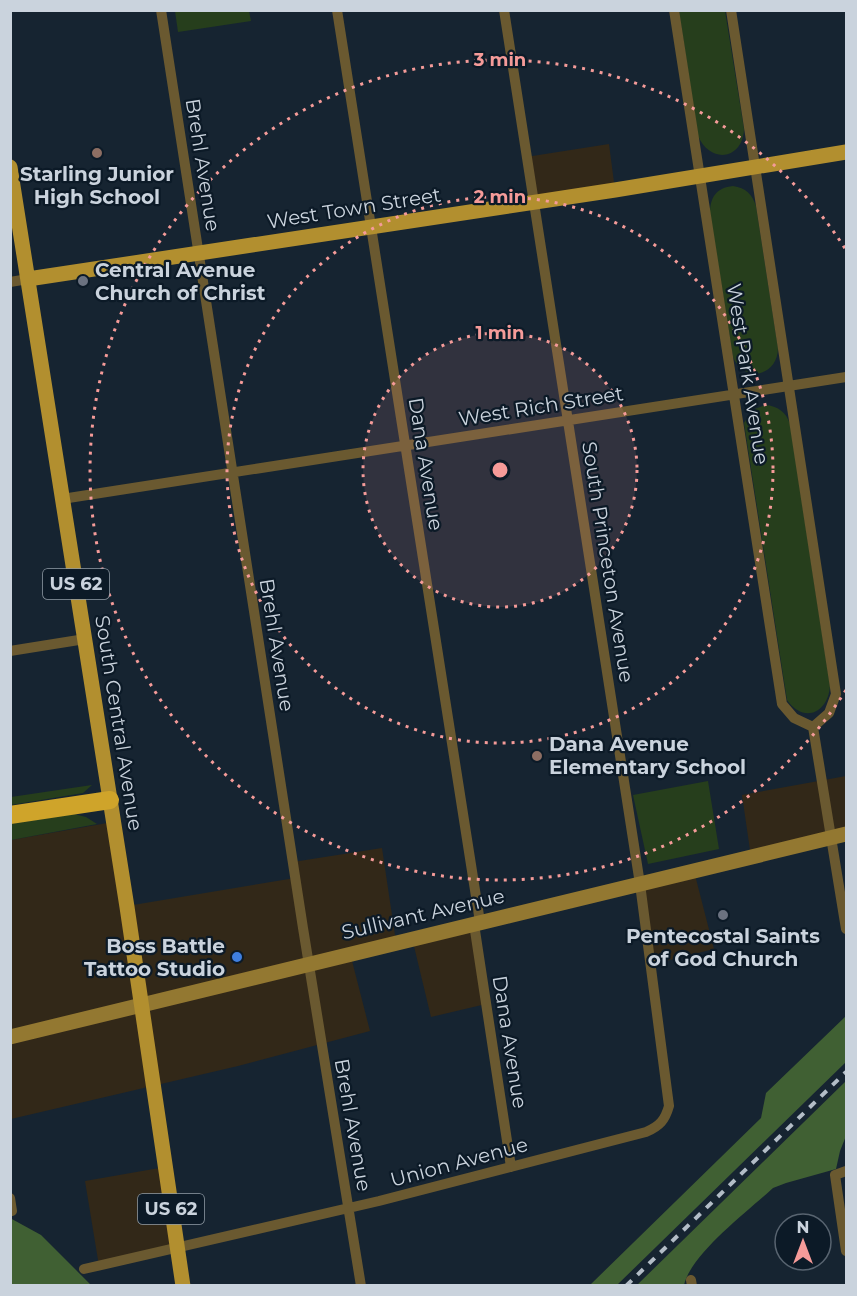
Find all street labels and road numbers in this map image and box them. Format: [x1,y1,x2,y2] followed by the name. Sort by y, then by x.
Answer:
[181,97,225,233] street label: Brehl Avenue
[265,182,443,234] street label: West Town Street
[722,282,774,466] street label: West Park Avenue
[457,381,625,431] street label: West Rich Street
[404,396,448,532] street label: Dana Avenue
[577,440,639,684] street label: South Princeton Avenue
[43,569,109,599] road number: US 62
[255,577,299,713] street label: Brehl Avenue
[90,614,148,832] street label: South Central Avenue
[339,884,507,944] street label: Sullivant Avenue
[488,974,532,1110] street label: Dana Avenue
[330,1057,376,1193] street label: Brehl Avenue
[388,1132,530,1192] street label: Union Avenue
[138,1194,204,1224] road number: US 62

